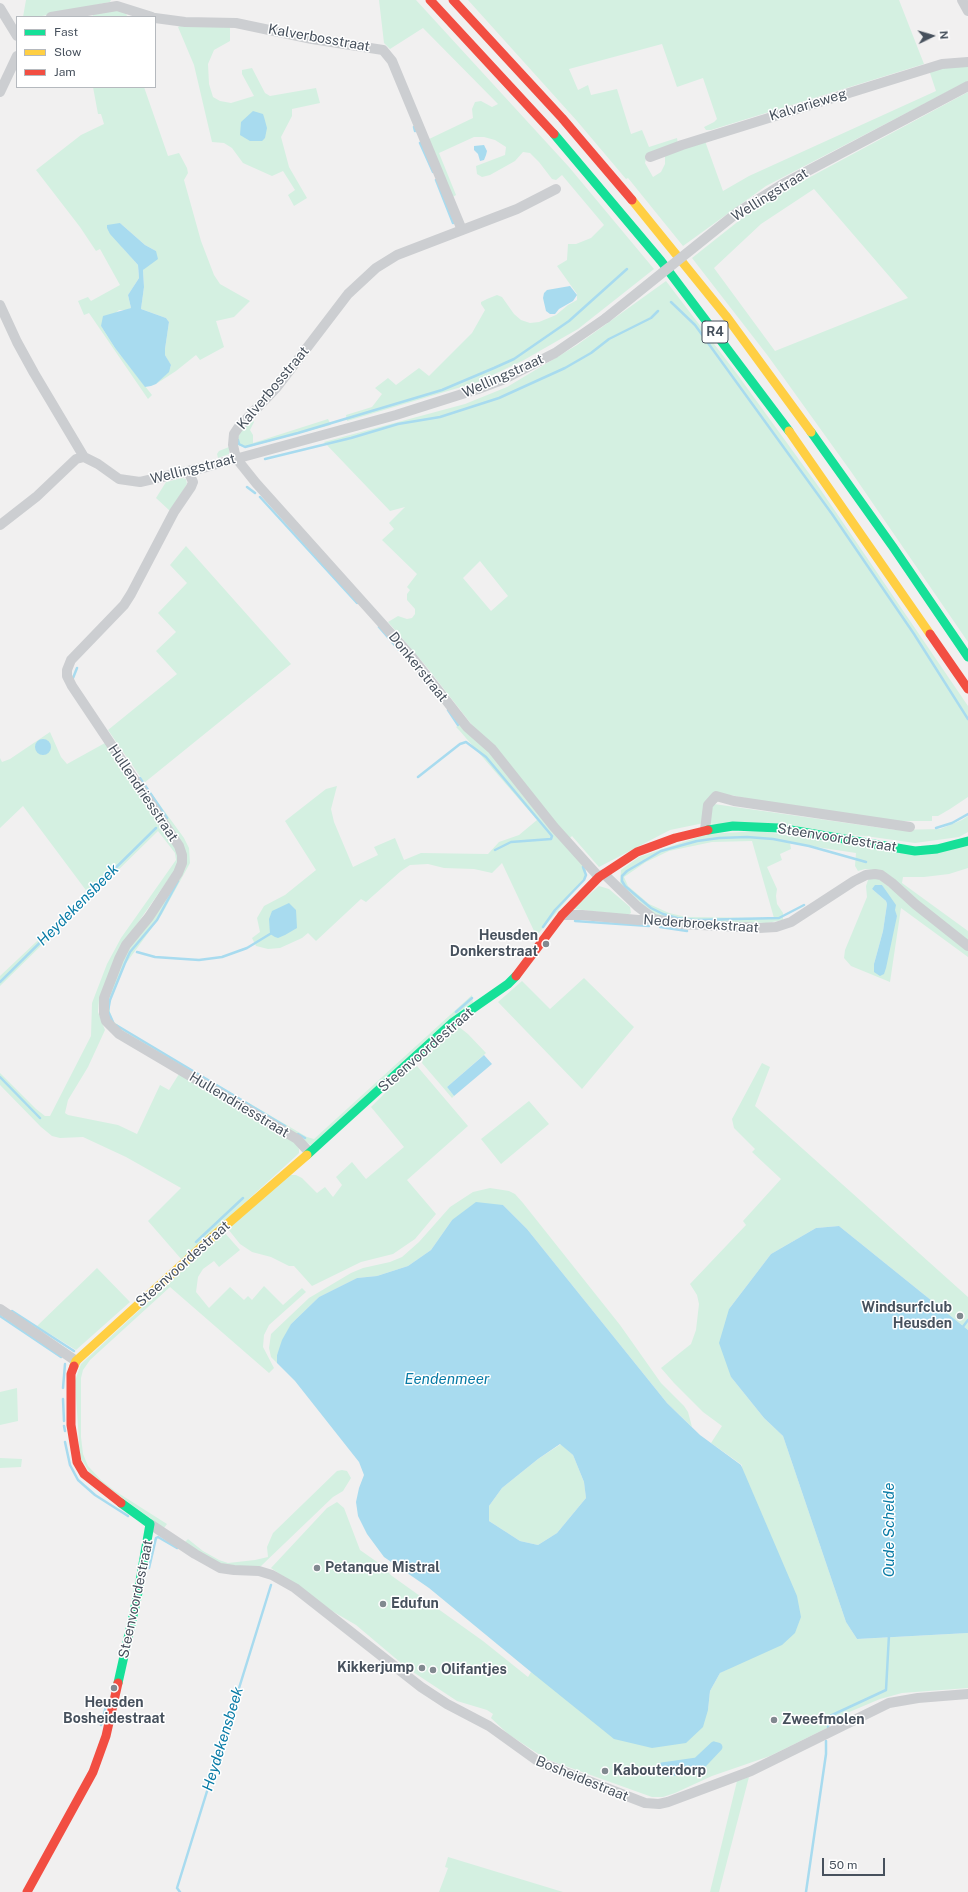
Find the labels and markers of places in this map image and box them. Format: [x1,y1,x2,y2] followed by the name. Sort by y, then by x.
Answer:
[450,928,538,960] place label: Heusden Donkerstraat
[541,939,551,949] marker: Heusden Donkerstraat
[862,1300,952,1332] place label: Windsurfclub Heusden
[955,1311,965,1321] marker: Windsurfclub Heusden
[325,1560,440,1576] place label: Petanque Mistral
[312,1563,322,1573] marker: Petanque Mistral
[391,1596,439,1612] place label: Edufun
[378,1599,388,1609] marker: Edufun
[337,1660,414,1676] place label: Kikkerjump
[441,1662,507,1678] place label: Olifantjes
[417,1663,427,1673] marker: Kikkerjump
[428,1665,438,1675] marker: Olifantjes
[109,1683,119,1693] marker: Heusden Bosheidestraat
[63,1695,165,1728] place label: Heusden Bosheidestraat
[782,1712,865,1728] place label: Zweefmolen
[769,1715,779,1725] marker: Zweefmolen
[613,1763,706,1779] place label: Kabouterdorp
[600,1766,610,1776] marker: Kabouterdorp

